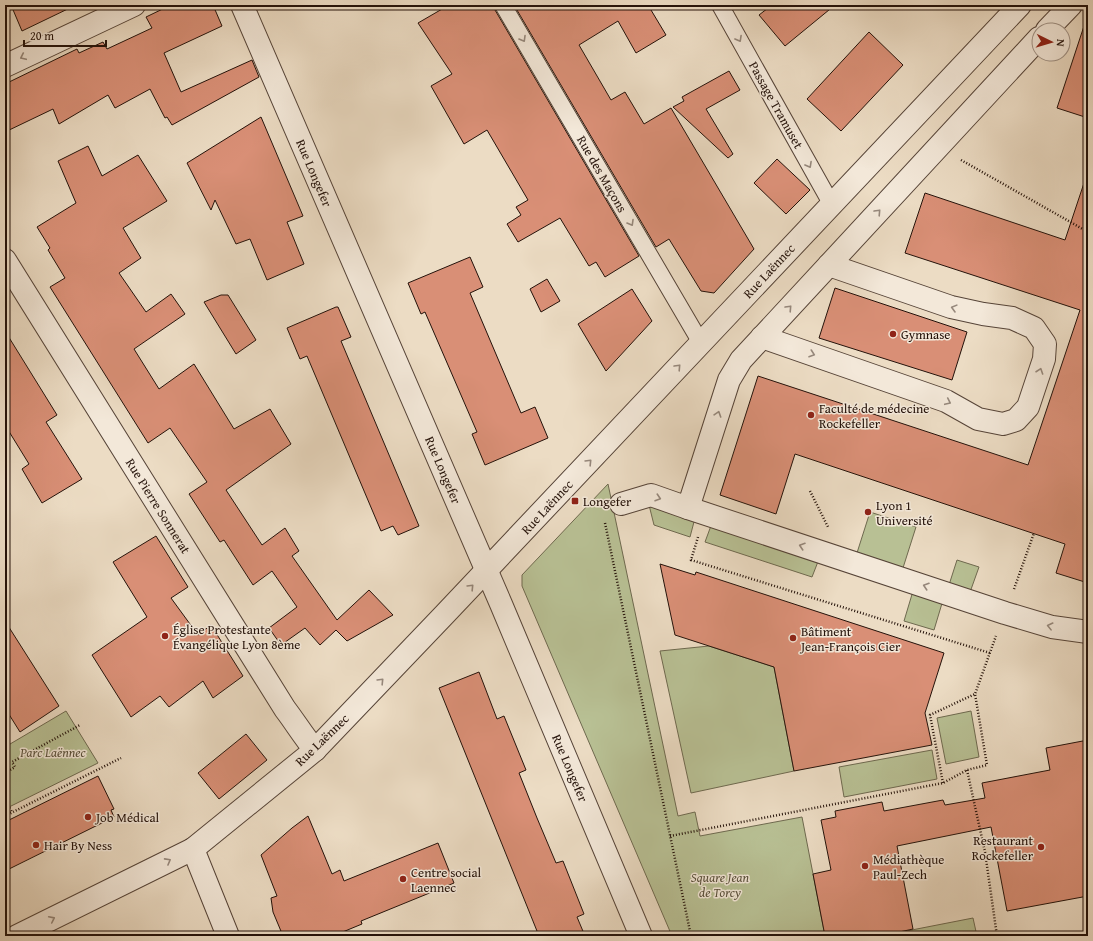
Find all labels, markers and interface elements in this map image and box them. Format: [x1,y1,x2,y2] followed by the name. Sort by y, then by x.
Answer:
[24,22,106,48] scale bar
[1031,22,1071,62] north arrow
[30,27,54,44] text: 20 m
[518,35,525,42] one-way arrow
[734,35,742,42] one-way arrow
[1053,39,1069,48] text: N
[20,52,27,60] one-way arrow
[744,58,808,152] street label: Passage Tramuset
[572,132,632,216] street label: Rue des Maçons
[291,136,337,210] street label: Rue Longefer
[805,161,812,168] one-way arrow
[873,210,880,217] one-way arrow
[627,219,634,226] one-way arrow
[739,239,799,303] street label: Rue Laënnec
[951,304,957,312] one-way arrow
[785,305,792,313] one-way arrow
[901,325,950,344] place label: Gymnase
[888,329,898,339] marker: Gymnase
[808,350,815,358] one-way arrow
[674,364,681,372] one-way arrow
[1035,367,1044,374] one-way arrow
[943,397,951,405] one-way arrow
[819,399,929,433] place label: Faculté de médecine Rockefeller
[714,410,722,417] one-way arrow
[806,410,816,420] marker: Faculté de médecine Rockefeller
[420,433,466,507] street label: Rue Longefer
[121,455,195,558] street label: Rue Pierre Sonnerat
[584,459,592,467] one-way arrow
[517,475,577,539] street label: Rue Laënnec
[583,492,632,511] place label: Longefer
[655,493,662,502] one-way arrow
[570,496,580,506] marker: Longefer
[876,496,933,530] place label: Lyon 1 Université
[863,507,873,517] marker: Lyon 1 Université
[799,542,806,550] one-way arrow
[922,583,929,591] one-way arrow
[466,584,474,592] one-way arrow
[173,620,300,654] place label: Église Protestante Évangélique Lyon 8ème
[799,622,901,656] place label: Bâtiment Jean-François Cier
[1046,622,1053,630] one-way arrow
[160,631,170,641] marker: Église Protestante Évangélique Lyon 8ème
[788,633,798,643] marker: Bâtiment Jean-François Cier
[376,678,384,686] one-way arrow
[291,709,353,771] street label: Rue Laënnec
[547,731,593,805] street label: Rue Longefer
[19,743,87,762] park label: Parc Laënnec
[94,808,160,827] place label: Job Médical
[83,812,93,822] marker: Job Médical
[972,831,1034,865] place label: Restaurant Rockefeller
[44,836,112,855] place label: Hair By Ness
[31,840,41,850] marker: Hair By Ness
[1036,842,1046,852] marker: Restaurant Rockefeller
[873,850,944,884] place label: Médiathèque Paul-Zech
[164,858,171,866] one-way arrow
[860,861,870,871] marker: Médiathèque Paul-Zech
[411,863,482,897] place label: Centre social Laennec
[691,868,750,902] park label: Square Jean de Torcy
[398,874,408,884] marker: Centre social Laennec
[47,916,55,924] one-way arrow

